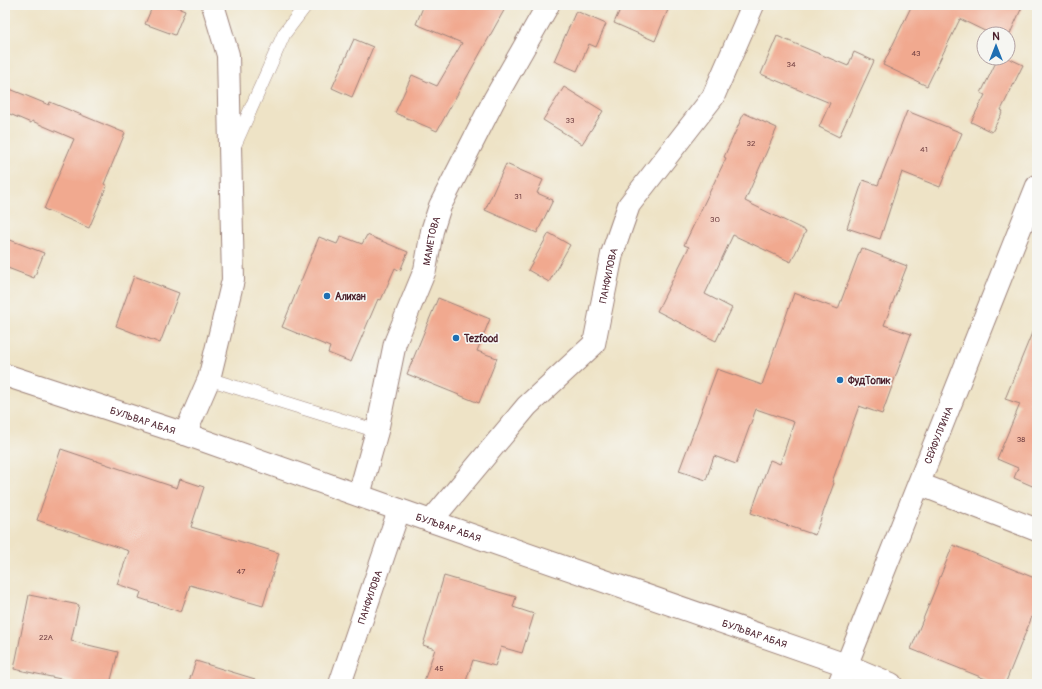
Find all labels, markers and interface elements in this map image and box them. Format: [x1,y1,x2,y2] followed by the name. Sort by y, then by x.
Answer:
[976,26,1016,66] north arrow
[992,30,1000,43] text: N
[911,49,921,58] house number: 43
[786,60,796,69] house number: 34
[566,116,575,125] house number: 33
[747,139,756,148] house number: 32
[920,145,928,154] house number: 41
[514,192,522,201] house number: 31
[421,214,443,267] street label: МАМЕТОВА
[710,215,720,224] house number: 30
[597,246,621,304] street label: ПАНФИЛОВА
[322,291,332,301] marker: Алихан
[335,291,366,303] place label: Алихан
[451,333,461,343] marker: Tezfood
[463,333,498,345] place label: Tezfood
[835,375,845,385] marker: ФудТопик
[847,375,891,387] place label: ФудТопик
[922,404,956,466] street label: СЕЙФУЛЛИНА
[108,405,177,437] street label: БУЛЬВАР АБАЯ
[1017,435,1025,444] house number: 38
[414,511,483,545] street label: БУЛЬВАР АБАЯ
[237,567,246,576] house number: 47
[356,568,385,626] street label: ПАНФИЛОВА
[720,617,789,651] street label: БУЛЬВАР АБАЯ
[39,633,53,642] house number: 22А
[435,664,443,673] house number: 45

